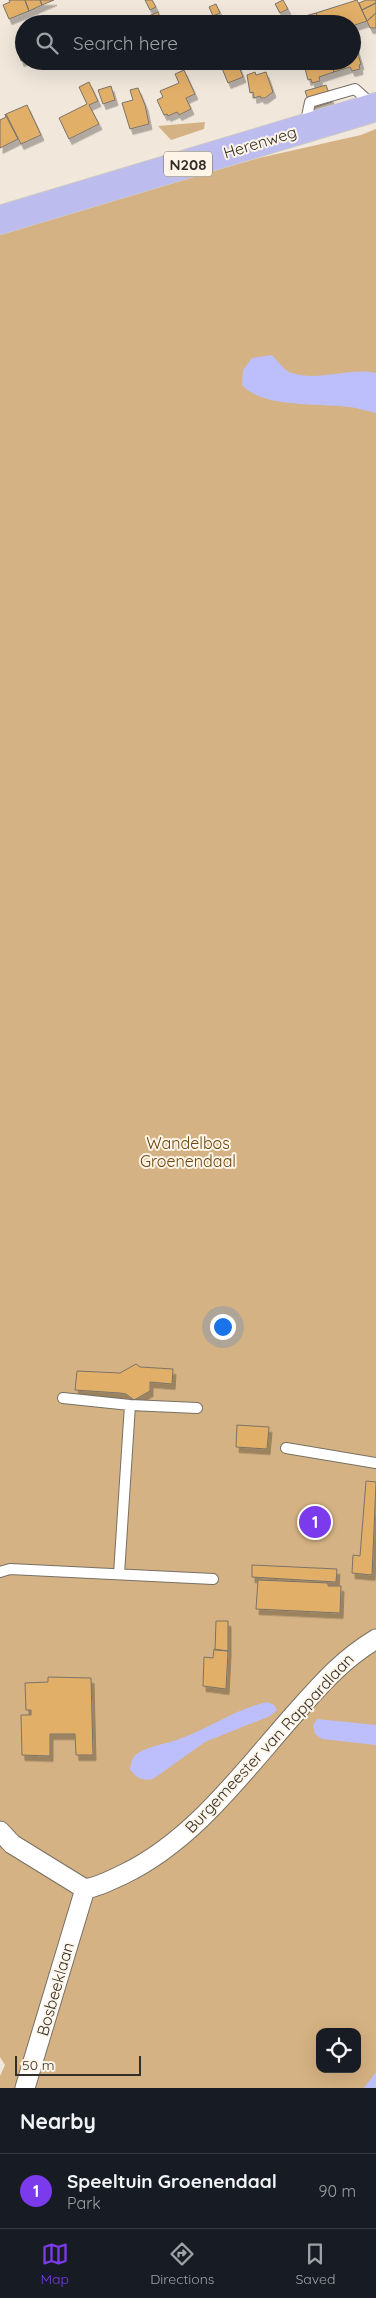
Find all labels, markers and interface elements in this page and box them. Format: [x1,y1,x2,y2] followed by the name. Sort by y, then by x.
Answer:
[15,15,361,70] search box
[33,29,61,57] icon: search
[73,31,178,55] text: Search here
[221,121,299,163] street label: Herenweg
[164,152,212,176] road number: N208
[140,1133,236,1171] park label: Wandelbos Groenendaal
[210,1314,236,1340] your location
[299,1503,331,1541] pin: 1
[180,1649,358,1837] street label: Burgemeester van Rappardlaan
[32,1940,78,2038] street label: Bosbeeklaan
[316,2028,361,2073] map controls
[316,2028,361,2073] button: locate
[15,2053,141,2076] scale bar
[22,2056,55,2074] text: 50 m
[20,2108,96,2134] text: Nearby
[67,2169,277,2193] text: Speeltuin Groenendaal
[33,2181,39,2201] text: 1
[319,2181,356,2201] text: 90 m
[67,2193,101,2213] text: Park
[41,2240,69,2288] tab: Map
[150,2240,214,2288] tab: Directions
[295,2240,335,2288] tab: Saved

